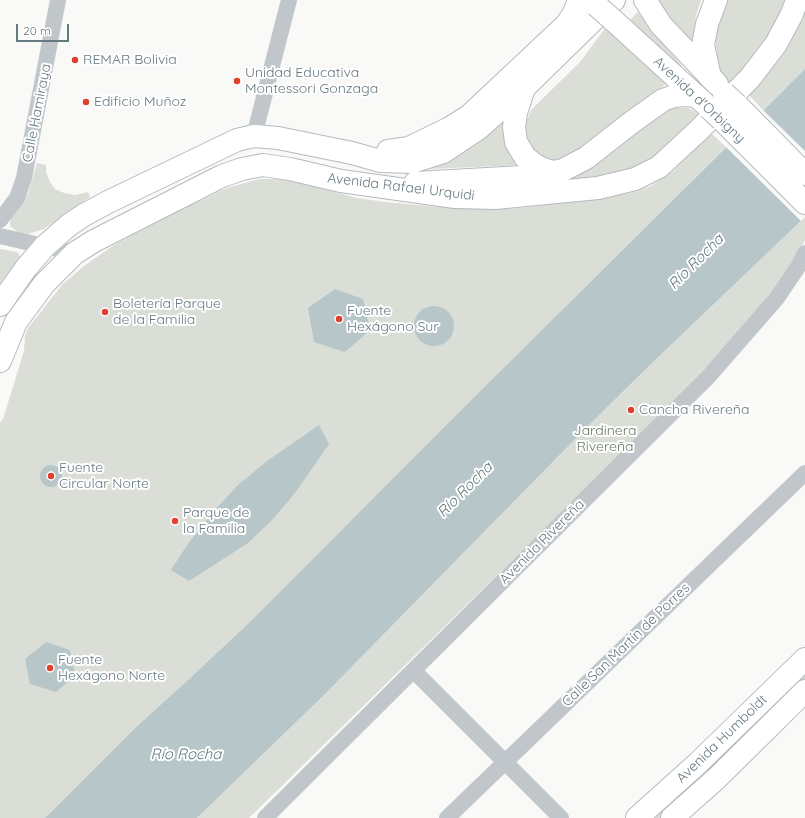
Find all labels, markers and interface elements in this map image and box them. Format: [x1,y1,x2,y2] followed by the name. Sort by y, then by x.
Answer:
[18,16,71,42] scale bar
[23,23,51,38] text: 20 m
[83,52,177,68] place label: REMAR Bolivia
[650,53,748,147] street label: Avenida d'Orbigny
[70,55,80,65] marker: REMAR Bolivia
[19,62,55,164] street label: Calle Hamiraya
[245,65,378,98] place label: Unidad Educativa Montessori Gonzaga
[232,76,242,86] marker: Unidad Educativa Montessori Gonzaga
[94,94,187,110] place label: Edificio Muñoz
[81,97,91,107] marker: Edificio Muñoz
[326,170,476,204] street label: Avenida Rafael Urquidi
[665,231,727,293] water label: Río Rocha
[113,296,221,328] place label: Boletería Parque de la Familia
[347,303,439,336] place label: Fuente Hexágono Sur
[100,307,110,317] marker: Boletería Parque de la Familia
[334,314,344,324] marker: Fuente Hexágono Sur
[639,402,749,418] place label: Cancha Rivereña
[626,405,636,415] marker: Cancha Rivereña
[574,423,636,456] park label: Jardinera Rivereña
[434,459,496,521] water label: Río Rocha
[59,460,149,492] place label: Fuente Circular Norte
[46,471,56,481] marker: Fuente Circular Norte
[496,496,588,588] street label: Avenida Rivereña
[183,505,249,538] place label: Parque de la Familia
[170,516,180,526] marker: Parque de la Familia
[559,580,693,710] street label: Calle San Martín de Porres
[58,652,165,684] place label: Fuente Hexágono Norte
[45,663,55,673] marker: Fuente Hexágono Norte
[673,691,771,787] street label: Avenida Humboldt
[151,745,221,763] water label: Río Rocha

